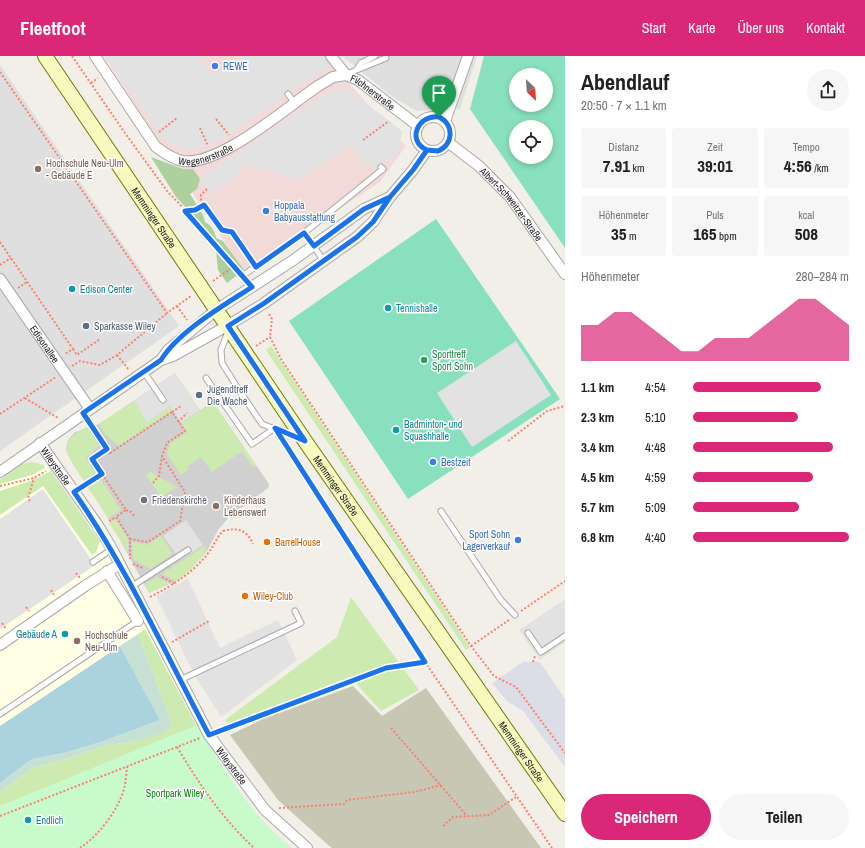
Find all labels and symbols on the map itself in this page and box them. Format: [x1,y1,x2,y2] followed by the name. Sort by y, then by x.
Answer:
[223,60,248,73] place label: REWE
[210,61,220,71] marker: REWE
[509,68,553,112] north arrow
[348,72,398,113] street label: Filchnerstraße
[422,76,456,117] pin
[177,141,236,169] street label: Wegenerstraße
[46,157,124,182] place label: Hochschule Neu-Ulm - Gebäude E
[33,164,43,174] marker: Hochschule Neu-Ulm - Gebäude E
[476,164,546,244] street label: Albert-Schweitzer-Straße
[129,185,179,251] street label: Memminger Straße
[274,199,336,224] place label: Hoppala Babyausstattung
[261,206,271,216] marker: Hoppala Babyausstattung
[80,283,133,296] place label: Edison Center
[67,284,77,294] marker: Edison Center
[396,302,438,315] place label: Tennishalle
[383,303,393,313] marker: Tennishalle
[94,320,156,333] place label: Sparkasse Wiley
[81,321,91,331] marker: Sparkasse Wiley
[27,323,62,366] street label: Edisonallee
[432,348,473,373] place label: Sporttreff Sport Sohn
[419,355,429,365] marker: Sporttreff Sport Sohn
[207,383,248,408] place label: Jugendtreff Die Wache
[194,390,204,400] marker: Jugendtreff Die Wache
[404,418,462,443] place label: Badminton- und Squashhalle
[391,425,401,435] marker: Badminton- und Squashhalle
[38,445,74,488] street label: Wileystraße
[310,453,362,519] street label: Memminger Straße
[441,456,471,469] place label: Bestzeit
[428,457,438,467] marker: Bestzeit
[152,494,207,507] place label: Friedenskirche
[224,494,267,519] place label: Kinderhaus Lebenswert
[139,495,149,505] marker: Friedenskirche
[211,501,221,511] marker: Kinderhaus Lebenswert
[462,528,511,553] place label: Sport Sohn Lagerverkauf
[513,535,523,545] marker: Sport Sohn Lagerverkauf
[275,536,321,549] place label: BarrelHouse
[262,537,272,547] marker: BarrelHouse
[253,590,294,603] place label: Wiley-Club
[240,591,250,601] marker: Wiley-Club
[16,628,58,641] place label: Gebäude A
[60,629,70,639] marker: Gebäude A
[85,629,128,654] place label: Hochschule Neu-Ulm
[72,636,82,646] marker: Hochschule Neu-Ulm
[495,719,547,785] street label: Memminger Straße
[213,744,250,788] street label: Wileystraße
[146,787,205,800] park label: Sportpark Wiley
[36,814,63,827] place label: Endlich
[23,815,33,825] marker: Endlich

